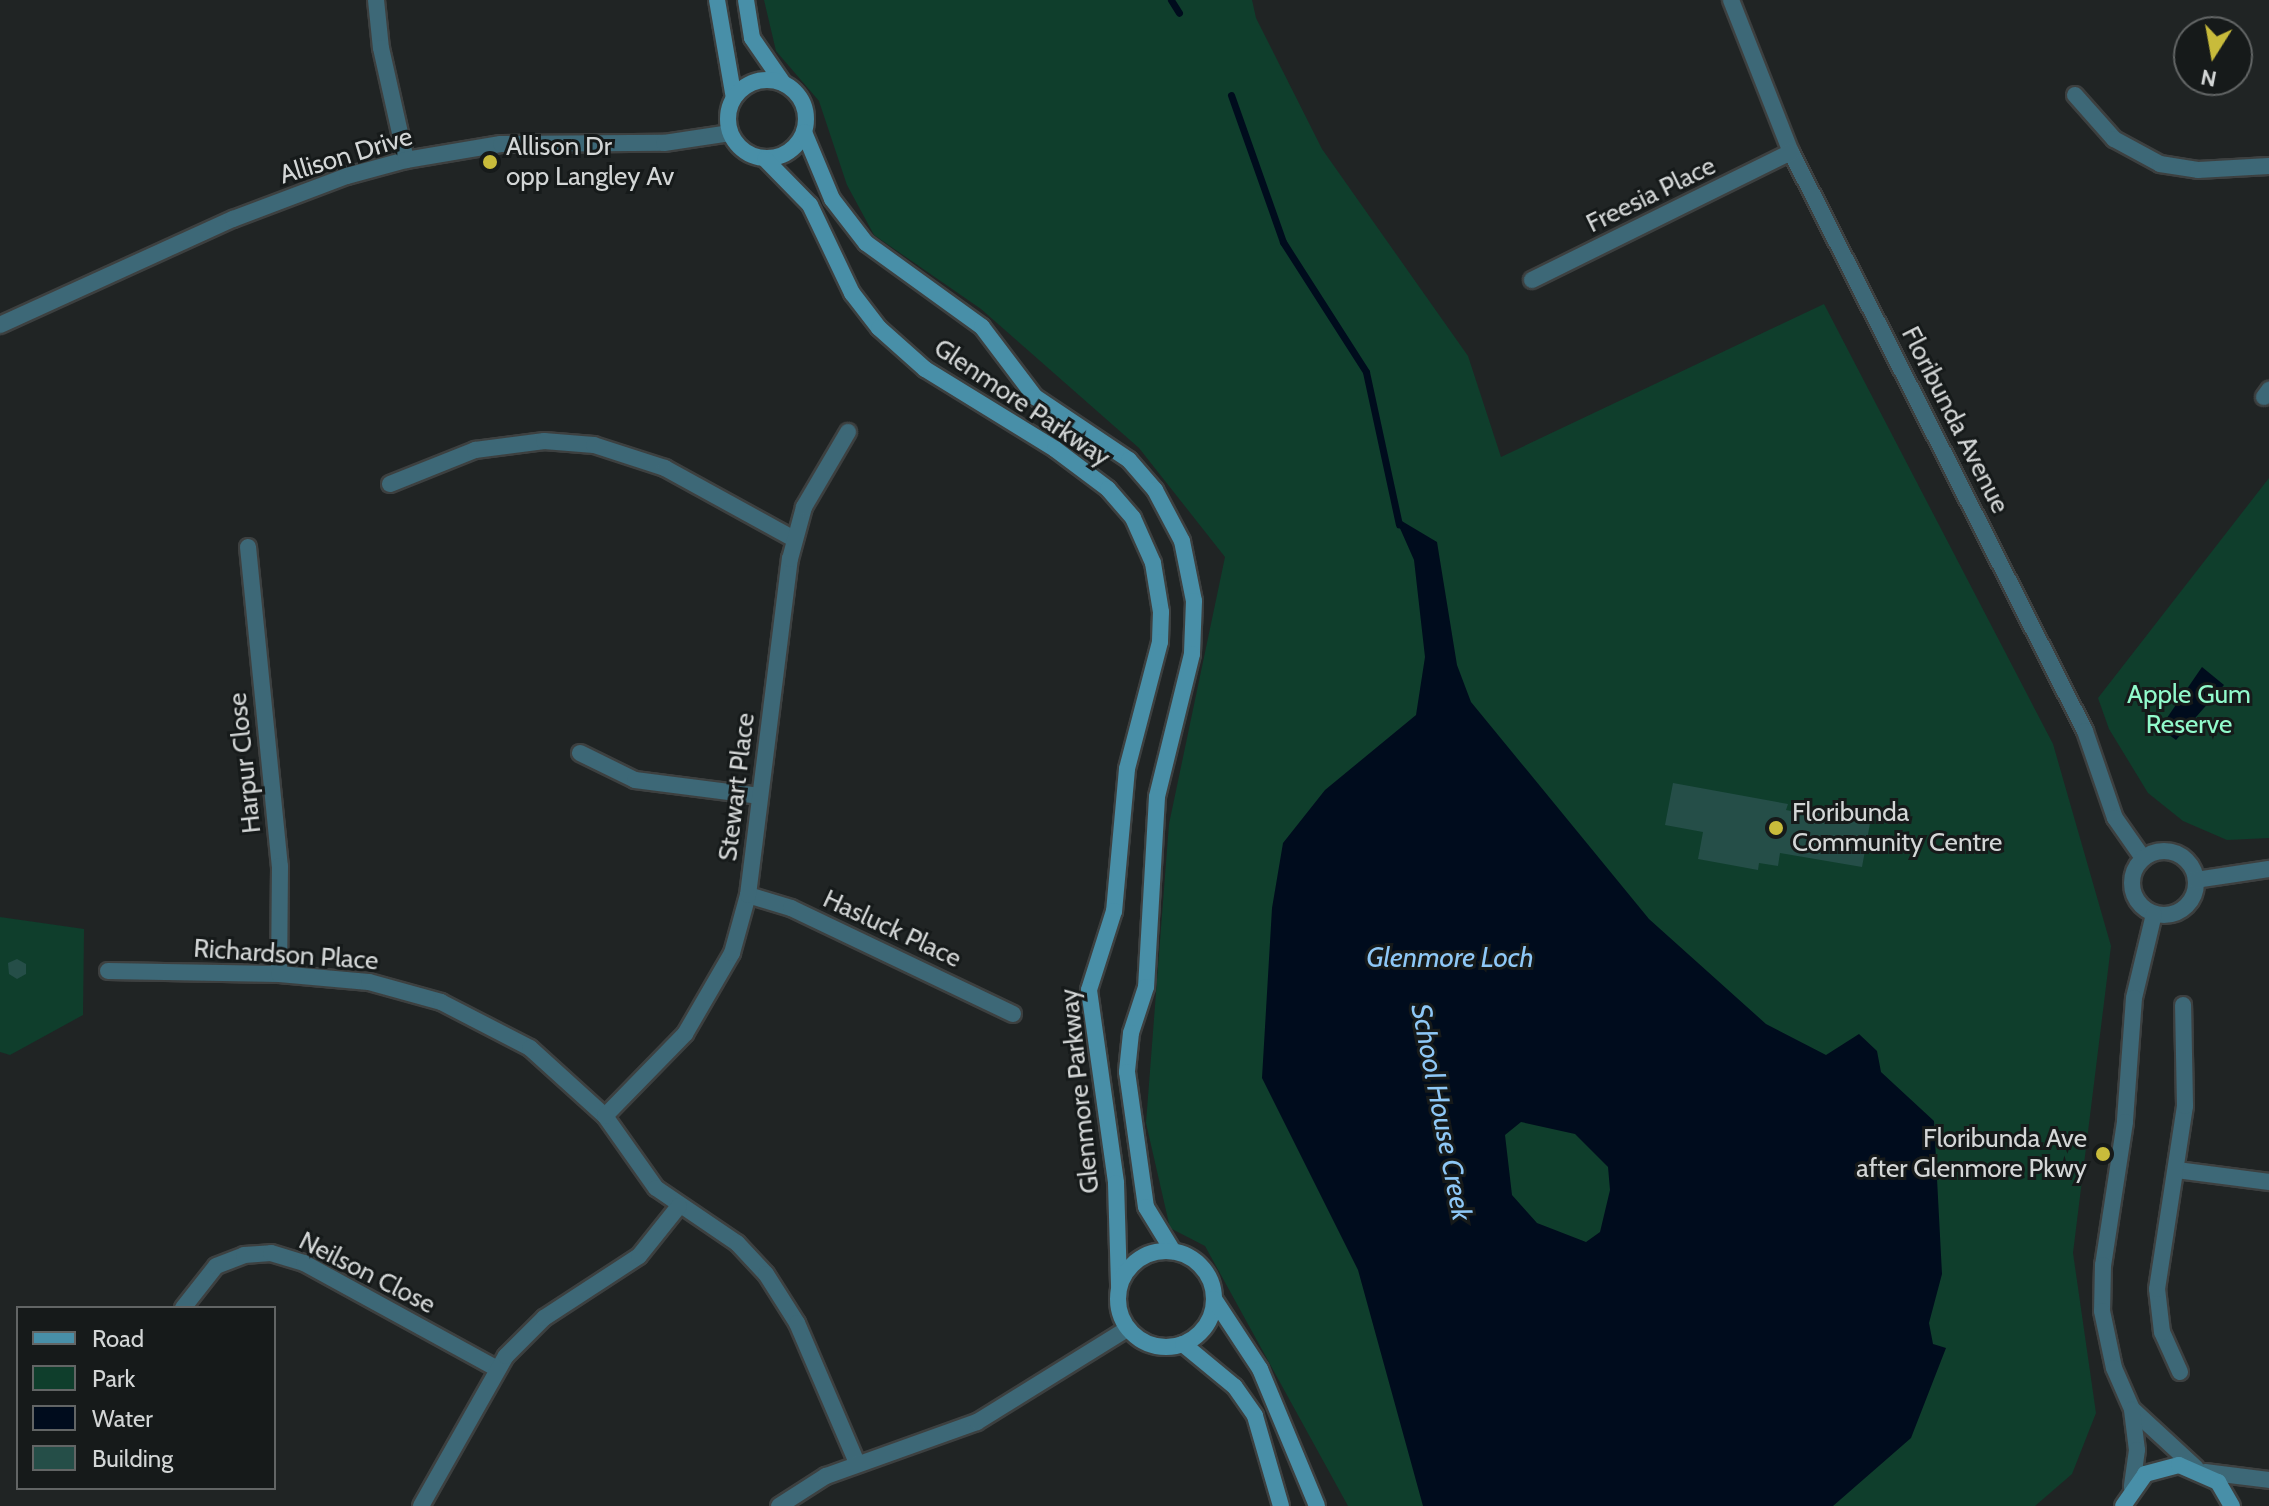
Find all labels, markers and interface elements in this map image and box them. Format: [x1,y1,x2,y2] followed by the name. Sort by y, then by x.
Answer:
[2173,16,2253,96] north arrow
[2198,63,2219,93] text: N
[276,121,416,191] street label: Allison Drive
[506,131,674,192] place label: Allison Dr opp Langley Av
[1581,150,1721,240] street label: Freesia Place
[481,153,499,171] marker: Allison Dr opp Langley Av
[1894,321,2016,519] street label: Floribunda Avenue
[928,332,1116,474] street label: Glenmore Parkway
[2127,679,2251,740] park label: Apple Gum Reserve
[222,691,268,835] street label: Harpur Close
[712,711,762,863] street label: Stewart Place
[1792,797,2002,858] place label: Floribunda Community Centre
[1767,819,1785,837] marker: Floribunda Community Centre
[818,883,966,975] street label: Hasluck Place
[192,933,380,977] street label: Richardson Place
[1366,940,1534,974] water label: Glenmore Loch
[1054,987,1106,1195] street label: Glenmore Parkway
[1404,1001,1480,1223] water label: School House Creek
[1856,1123,2087,1184] place label: Floribunda Ave after Glenmore Pkwy
[2094,1145,2112,1163] marker: Floribunda Ave after Glenmore Pkwy
[294,1225,440,1321] street label: Neilson Close
[16,1306,276,1490] legend
[92,1324,144,1353] text: Road
[92,1364,135,1393] text: Park
[92,1404,153,1433] text: Water
[92,1444,173,1473] text: Building

